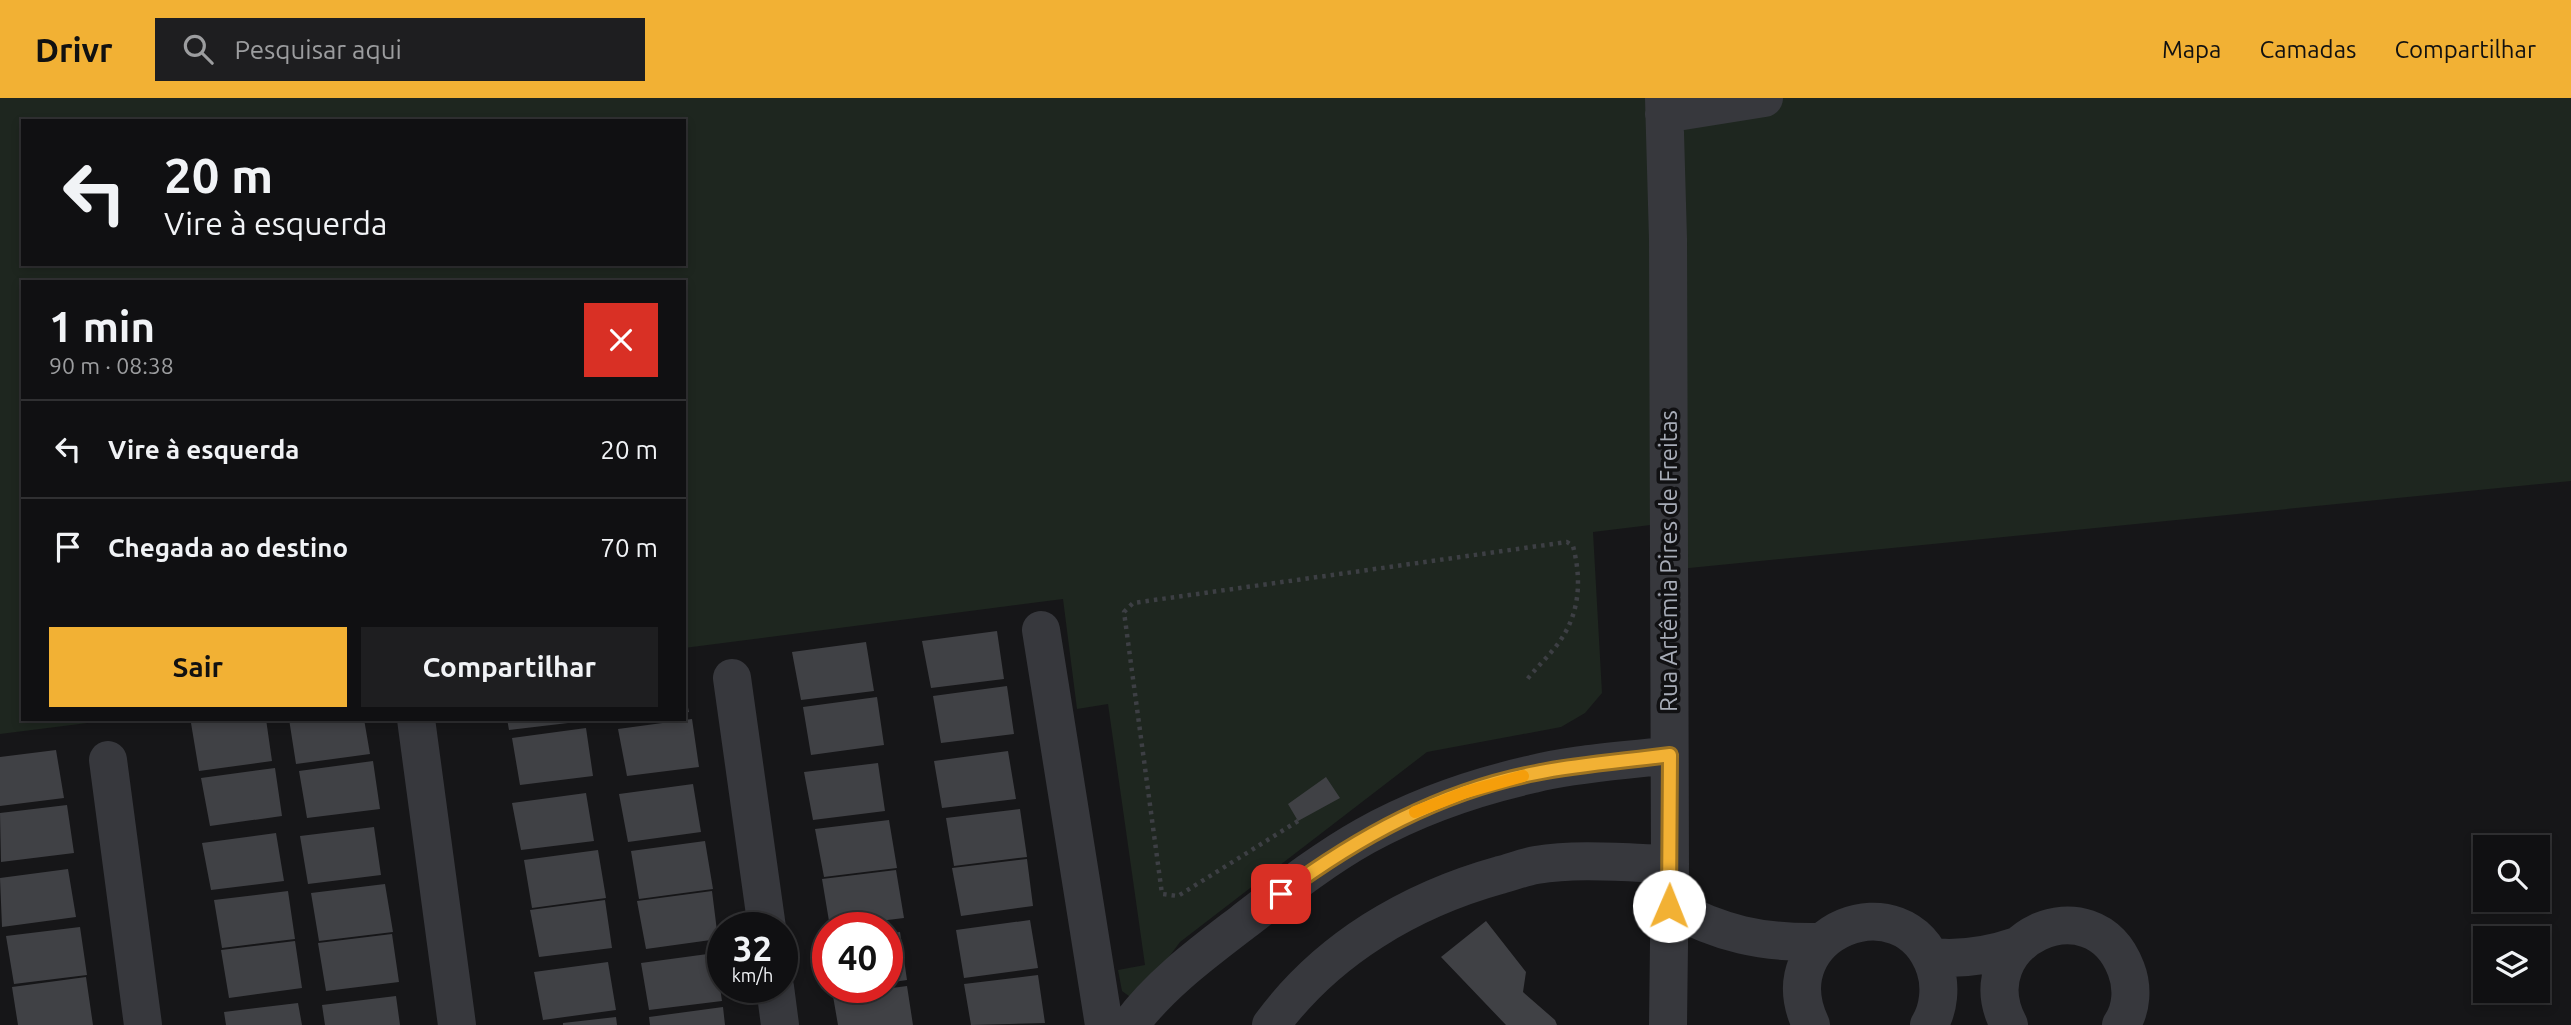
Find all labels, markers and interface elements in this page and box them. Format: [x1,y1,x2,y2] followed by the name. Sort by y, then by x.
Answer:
[155,18,645,81] search box
[179,30,217,68] icon: search
[35,31,113,68] text: Drivr
[235,35,402,64] text: Pesquisar aqui
[2162,36,2221,63] text: Mapa
[2259,36,2356,63] text: Camadas
[2394,36,2536,63] text: Compartilhar
[49,147,140,238] icon: left
[164,147,273,202] text: 20 m
[164,205,387,241] text: Vire à esquerda
[49,303,155,350] text: 1 min
[584,303,658,377] button: close
[49,353,174,378] text: 90 m · 08:38
[1655,410,1682,712] street label: Rua Artêmia Pires de Freitas
[49,430,87,468] icon: left
[108,435,299,464] text: Vire à esquerda
[600,435,658,464] text: 20 m
[49,528,87,566] icon: arrive
[108,533,348,562] text: Chegada ao destino
[600,533,658,562] text: 70 m
[49,627,347,707] button: Sair
[361,627,658,707] button: Compartilhar
[2473,835,2550,1003] map controls
[2473,835,2550,912] button: search
[1251,864,1311,924] pin
[1632,869,1706,943] position arrow
[1262,875,1300,913] icon: arrive
[812,912,903,1003] speed limit sign: 40
[2473,926,2550,1003] button: layers
[733,928,772,968] text: 32
[732,965,773,985] text: km/h

